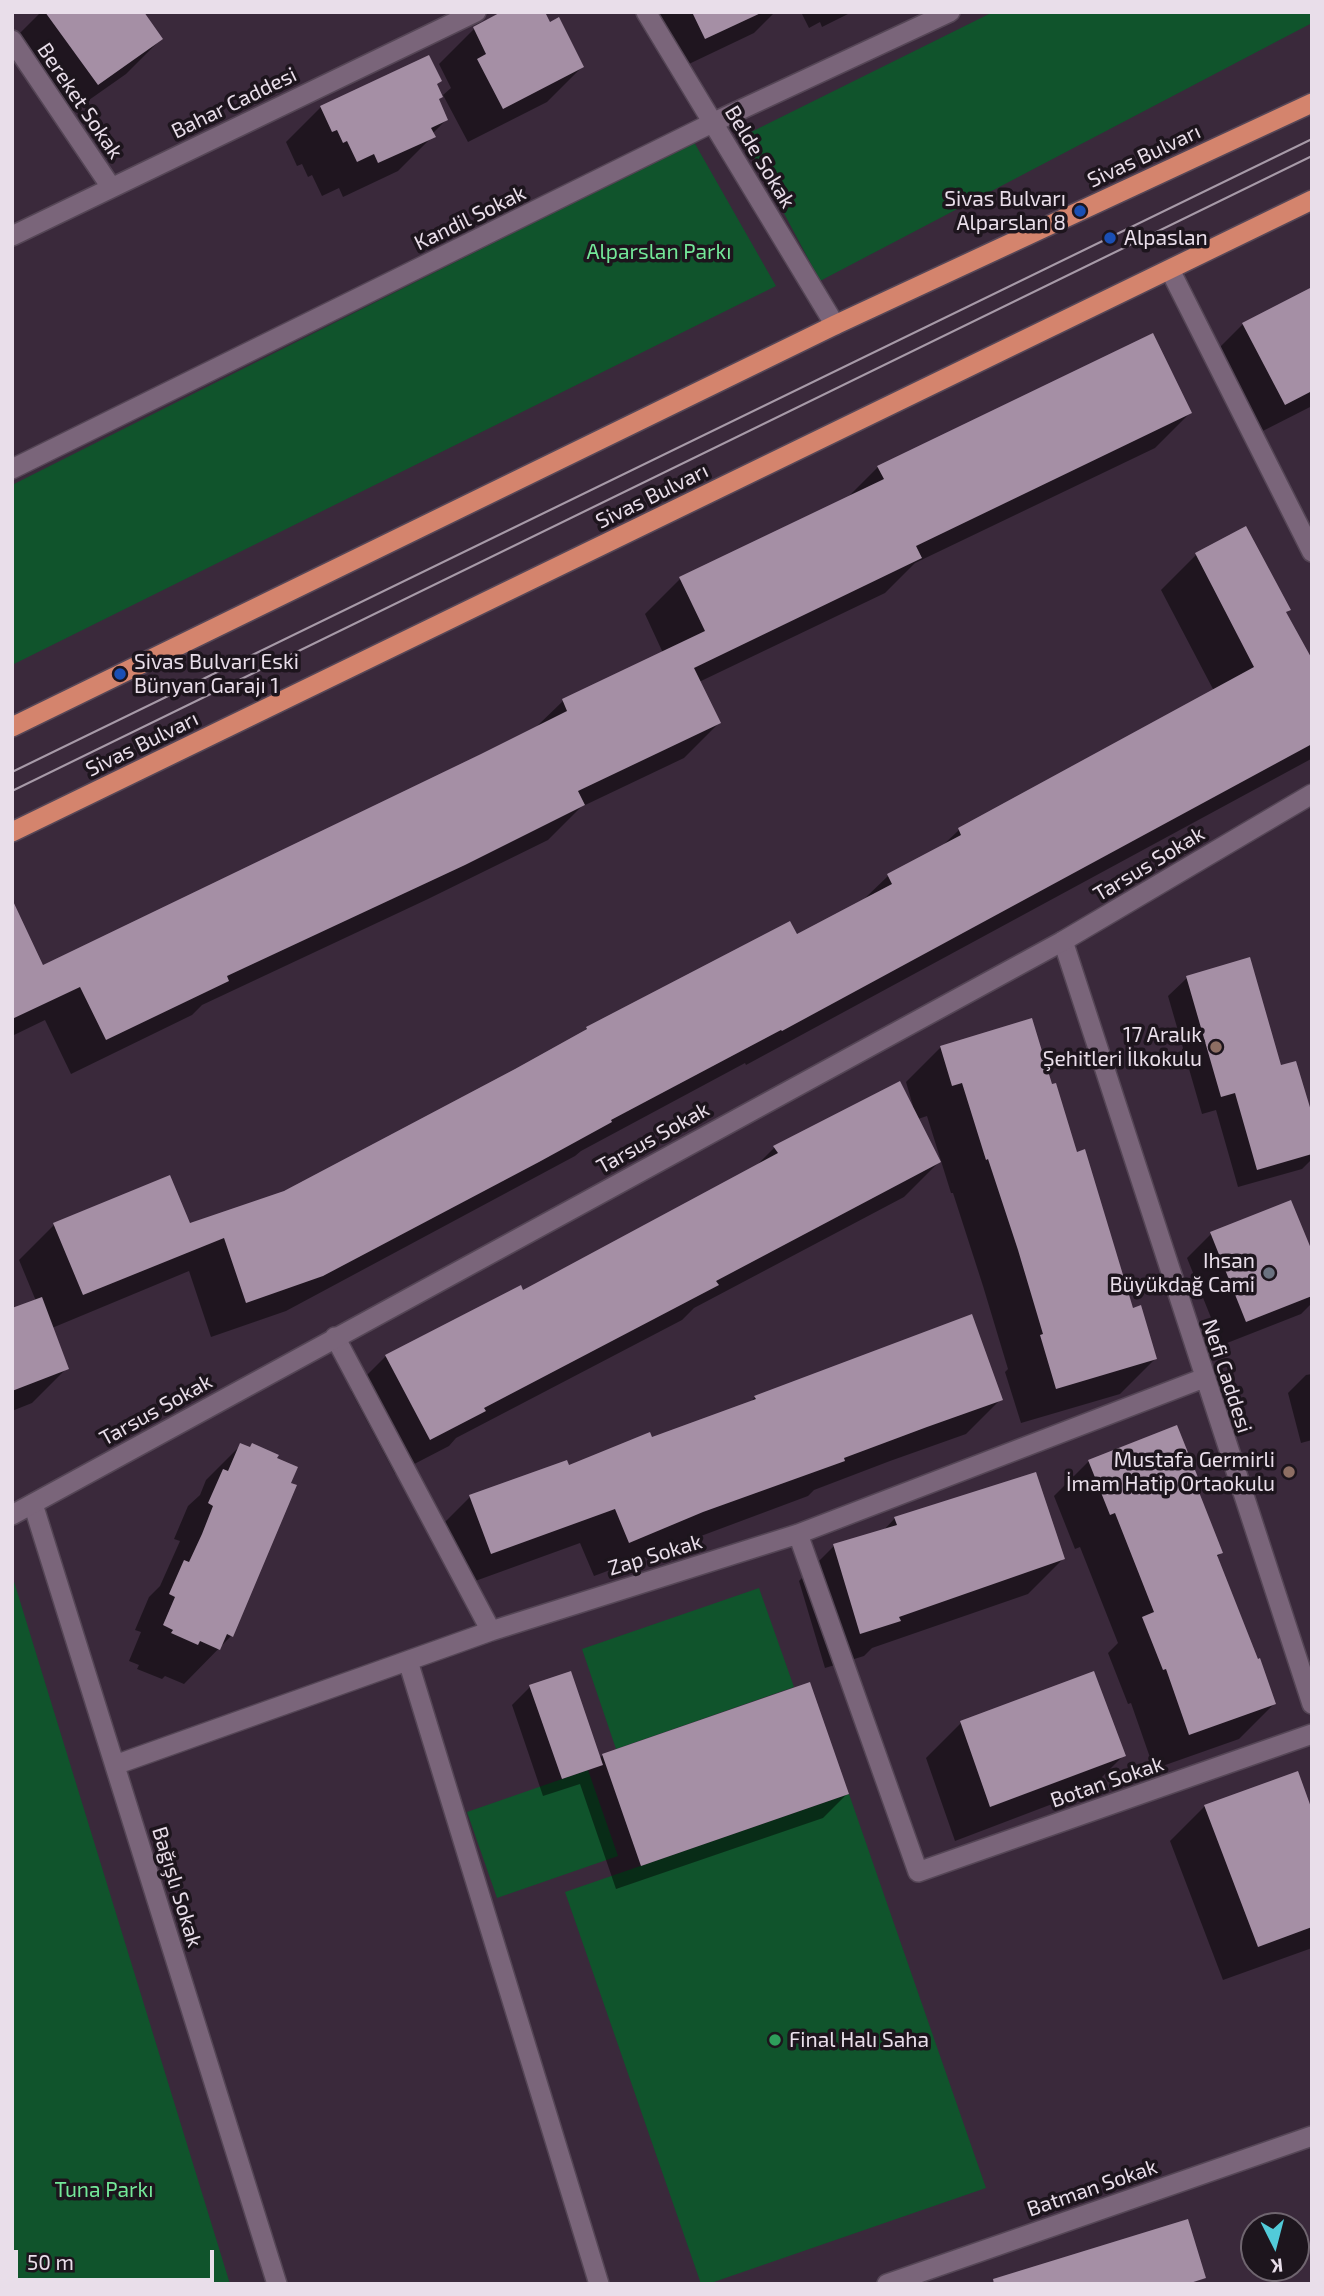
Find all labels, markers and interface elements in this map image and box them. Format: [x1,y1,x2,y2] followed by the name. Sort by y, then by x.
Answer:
[32,38,128,164] street label: Bereket Sokak
[167,62,301,144] street label: Bahar Caddesi
[720,101,800,213] street label: Belde Sokak
[1083,119,1205,193] street label: Sivas Bulvarı
[410,180,530,256] street label: Kandil Sokak
[944,186,1066,236] place label: Sivas Bulvarı Alparslan 8
[1072,203,1088,219] marker: Sivas Bulvarı Alparslan 8
[1124,225,1208,251] place label: Alpaslan
[1102,230,1118,246] marker: Alpaslan
[587,239,731,265] park label: Alparslan Parkı
[592,458,712,534] street label: Sivas Bulvarı
[134,649,299,699] place label: Sivas Bulvarı Eski Bünyan Garajı 1
[112,666,128,682] marker: Sivas Bulvarı Eski Bünyan Garajı 1
[82,706,202,782] street label: Sivas Bulvarı
[1089,821,1209,907] street label: Tarsus Sokak
[1043,1022,1202,1072] place label: 17 Aralık Şehitleri İlkokulu
[1208,1039,1224,1055] marker: 17 Aralık Şehitleri İlkokulu
[592,1097,714,1179] street label: Tarsus Sokak
[1109,1248,1255,1298] place label: Ihsan Büyükdağ Cami
[1261,1265,1277,1281] marker: Ihsan Büyükdağ Cami
[1197,1316,1257,1436] street label: Nefi Caddesi
[95,1369,217,1451] street label: Tarsus Sokak
[1066,1447,1275,1497] place label: Mustafa Germirli İmam Hatip Ortaokulu
[1281,1464,1297,1480] marker: Mustafa Germirli İmam Hatip Ortaokulu
[605,1529,705,1581] street label: Zap Sokak
[1047,1751,1167,1813] street label: Botan Sokak
[147,1824,207,1950] street label: Bağışlı Sokak
[789,2027,929,2053] place label: Final Halı Saha
[767,2032,783,2048] marker: Final Halı Saha
[1024,2154,1160,2222] street label: Batman Sokak
[55,2177,153,2203] park label: Tuna Parkı
[1240,2212,1310,2282] north arrow
[18,2236,217,2280] scale bar
[27,2249,74,2274] text: 50 m
[1270,2254,1284,2278] text: K

